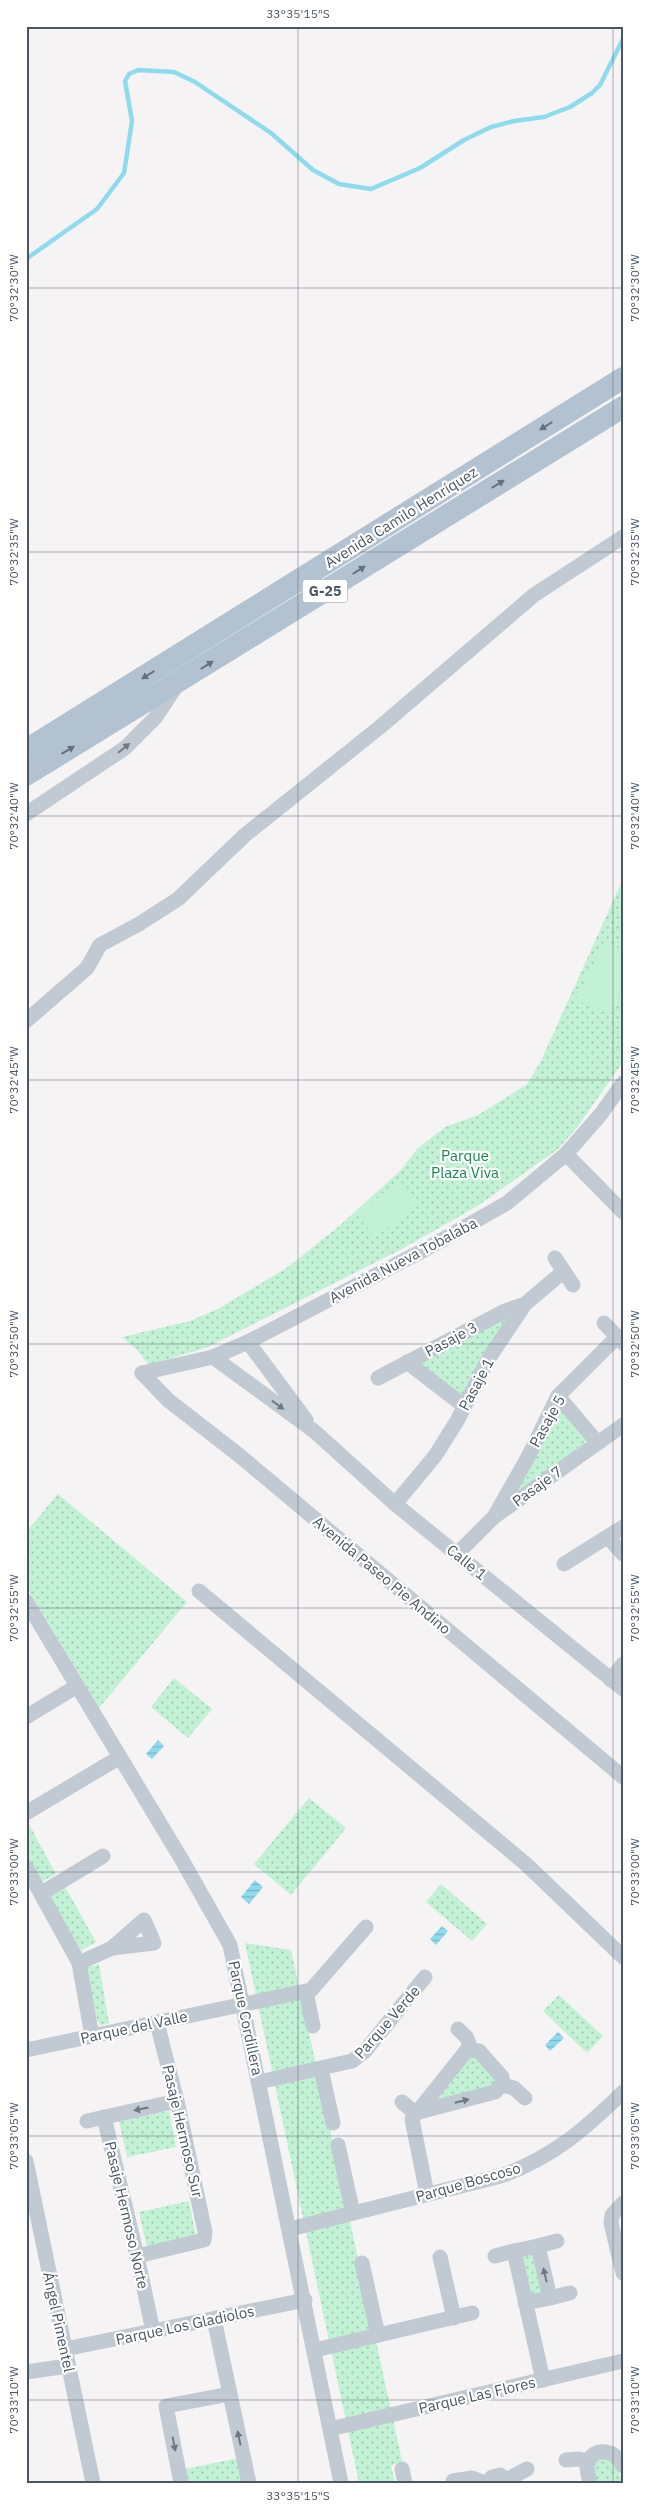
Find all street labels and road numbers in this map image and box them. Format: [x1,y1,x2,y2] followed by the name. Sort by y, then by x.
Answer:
[321,462,481,572] street label: Avenida Camilo Henríquez
[302,580,348,602] road number: G-25
[326,1213,480,1307] street label: Avenida Nueva Tobalaba
[421,1317,481,1361] street label: Pasaje 3
[454,1354,498,1414] street label: Pasaje 1
[525,1392,569,1450] street label: Pasaje 5
[508,1462,566,1510] street label: Pasaje 7
[309,1512,455,1638] street label: Avenida Paseo Pie Andino
[443,1540,491,1584] street label: Calle 1
[225,1959,267,2077] street label: Parque Cordillera
[350,1982,424,2062] street label: Parque Verde
[79,2006,189,2048] street label: Parque del Valle
[158,2063,208,2200] street label: Pasaje Hermoso Sur
[101,2139,153,2291] street label: Pasaje Hermoso Norte
[413,2158,523,2206] street label: Parque Boscoso
[39,2270,79,2374] street label: Ángel Pimentel
[114,2301,256,2349] street label: Parque Los Gladiolos
[417,2372,537,2418] street label: Parque Las Flores

